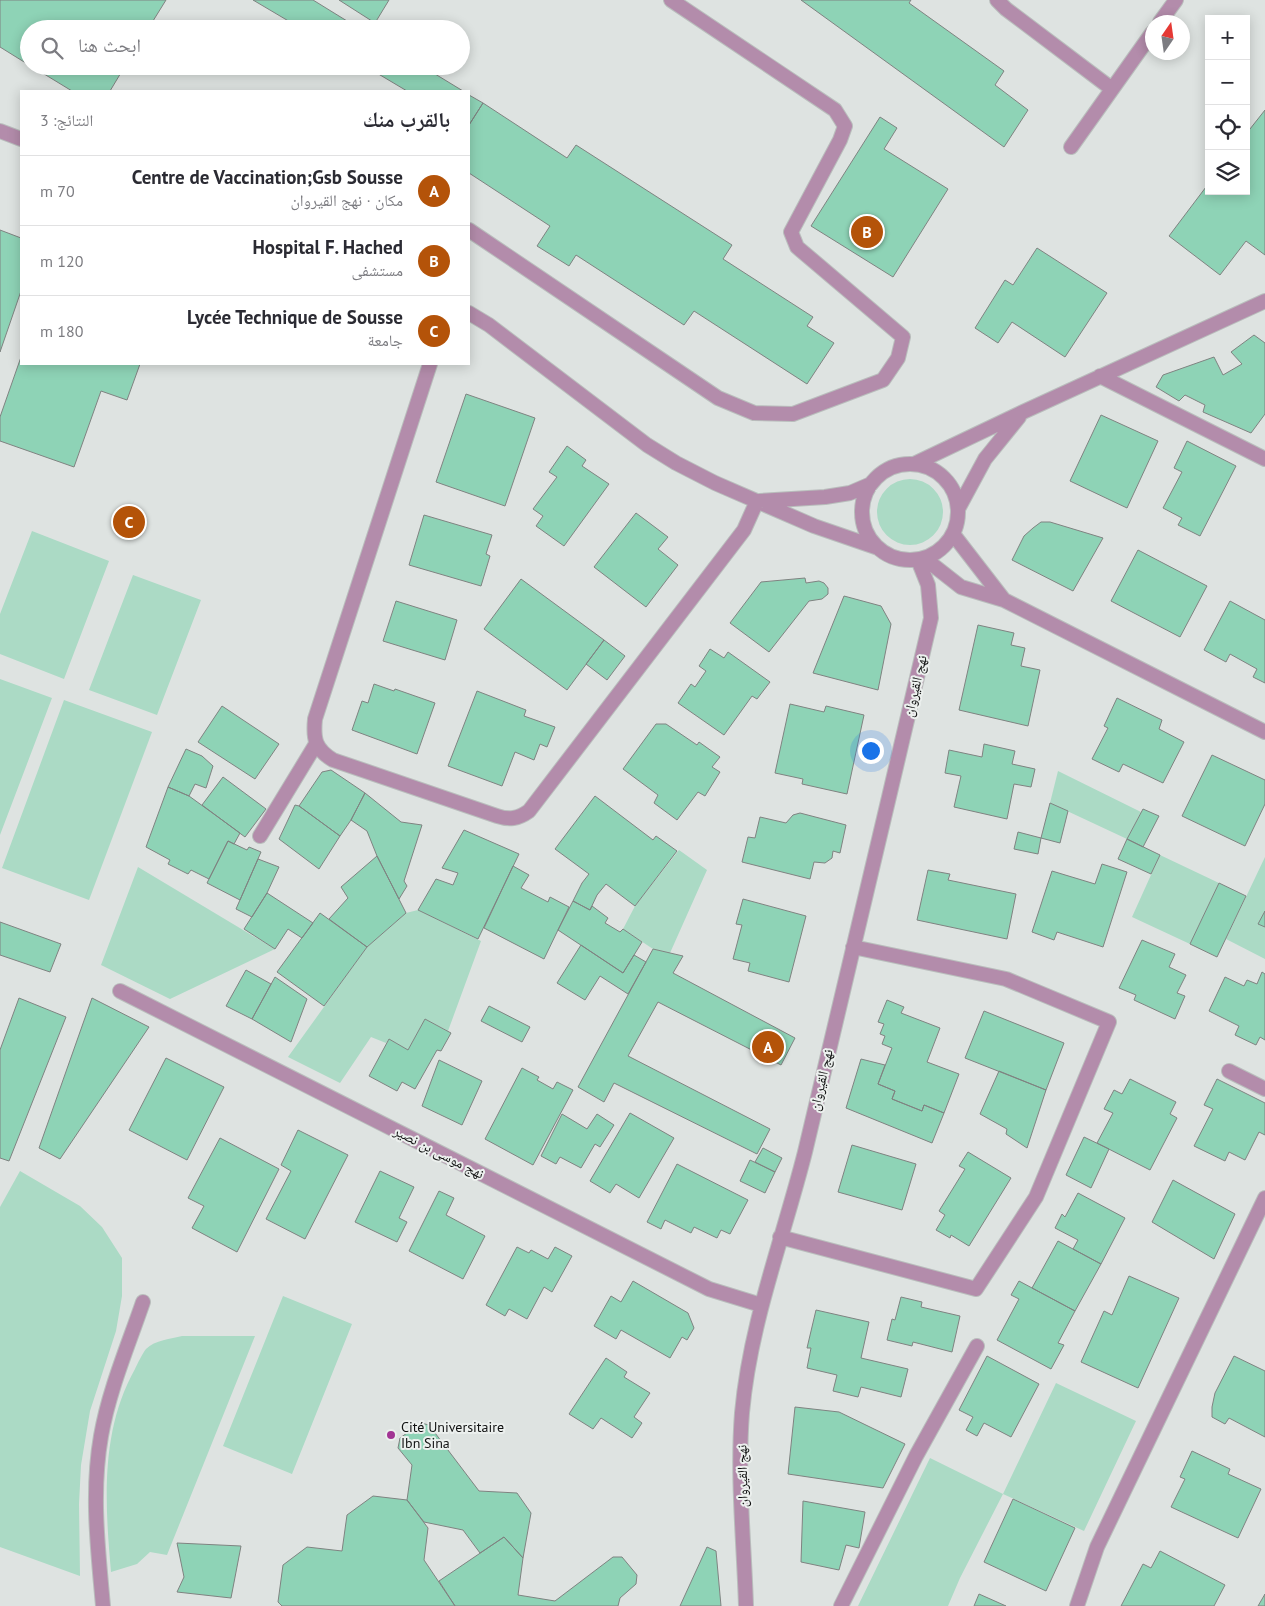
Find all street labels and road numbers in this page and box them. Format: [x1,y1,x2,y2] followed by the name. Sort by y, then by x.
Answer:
[899,653,932,719] street label: نهج القيروان
[805,1047,838,1113] street label: نهج القيروان
[389,1121,487,1183] street label: نهج موسى بن نصير
[732,1444,753,1508] street label: نهج القيروان

